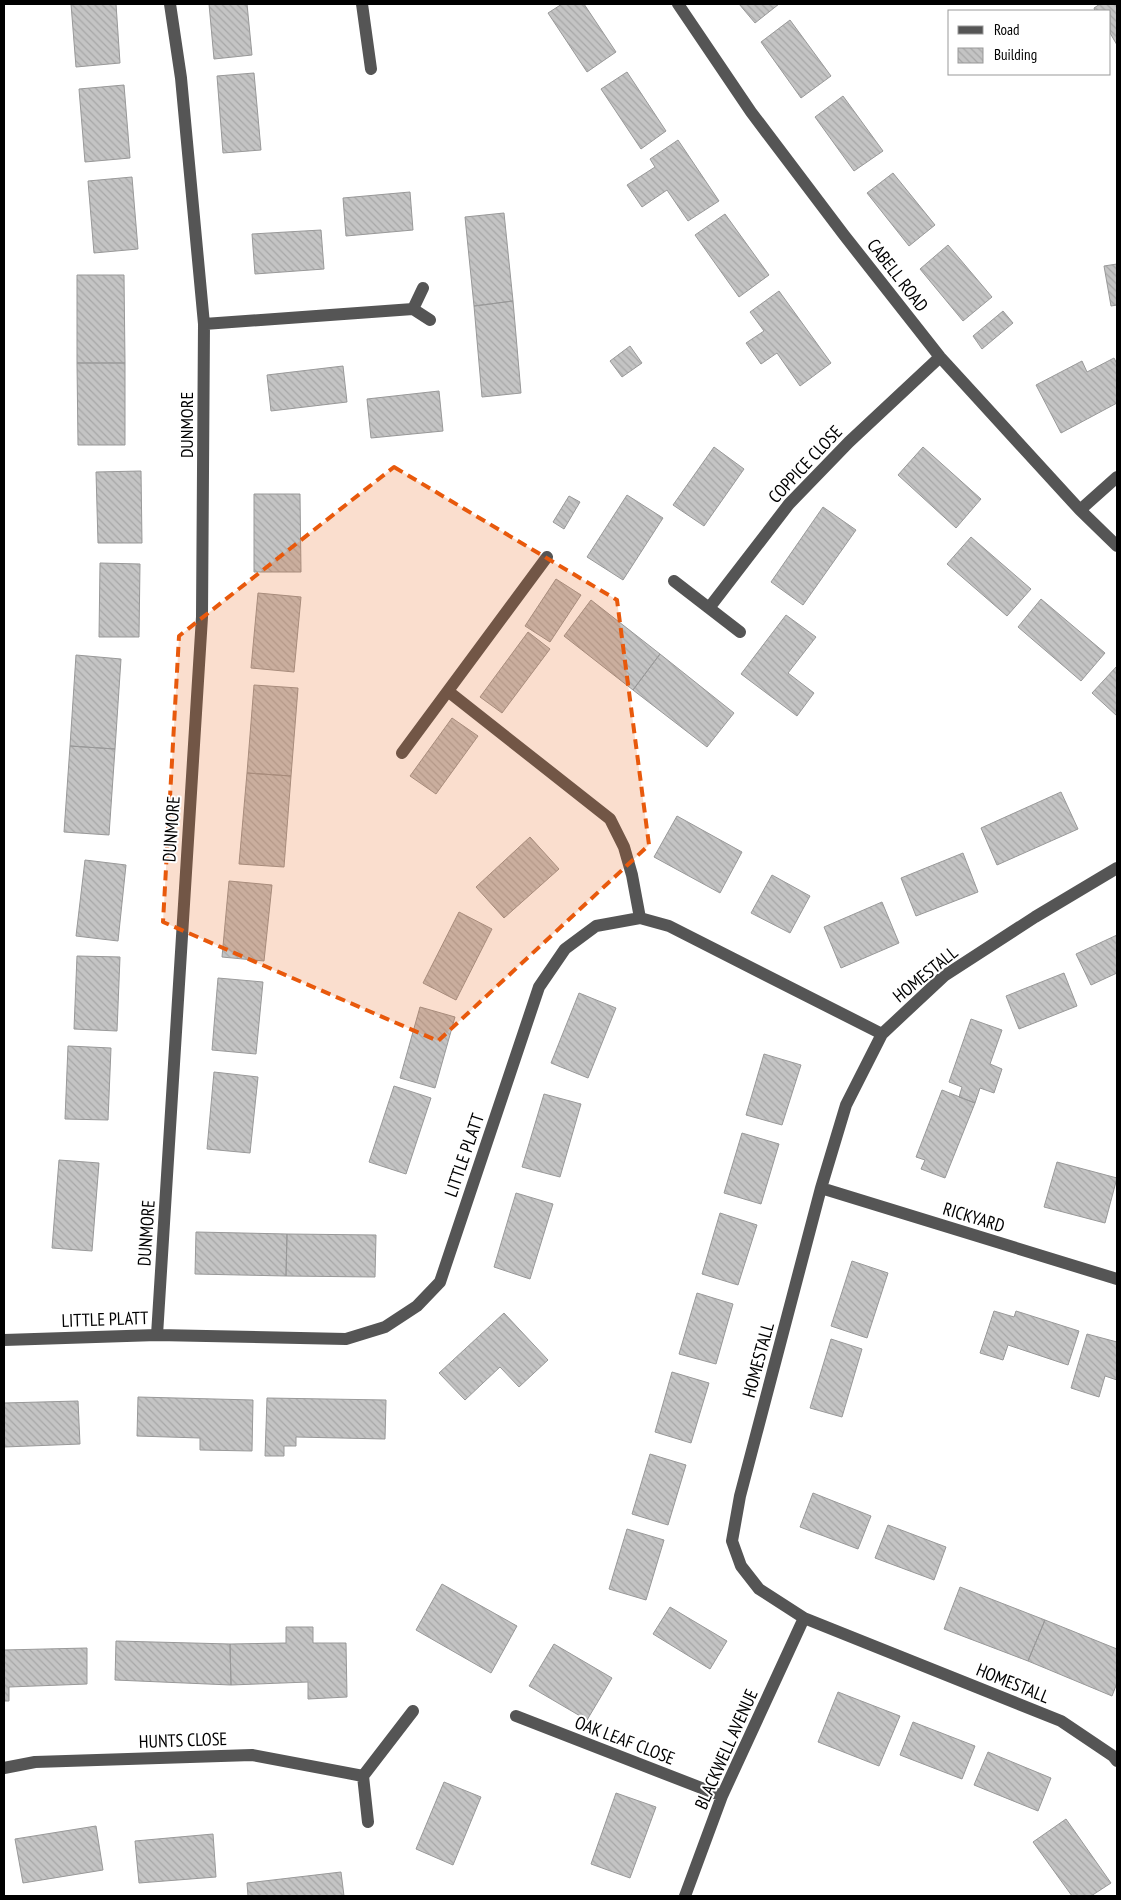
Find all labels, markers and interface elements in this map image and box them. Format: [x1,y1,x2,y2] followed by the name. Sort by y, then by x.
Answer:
[948,10,1111,75] legend
[994,20,1020,39] text: Road
[994,45,1037,64] text: Building
[862,234,934,316] street label: CABELL ROAD
[175,392,198,458] street label: DUNMORE
[763,420,847,508] street label: COPPICE CLOSE
[157,795,185,863] street label: DUNMORE
[888,941,963,1007] street label: HOMESTALL
[439,1110,489,1200] street label: LITTLE PLATT
[940,1197,1008,1237] street label: RICKYARD
[132,1199,160,1267] street label: DUNMORE
[61,1306,149,1332] street label: LITTLE PLATT
[737,1319,779,1400] street label: HOMESTALL
[973,1658,1053,1708] street label: HOMESTALL
[689,1685,763,1813] street label: BLACKWELL AVENUE
[572,1710,678,1770] street label: OAK LEAF CLOSE
[138,1727,228,1753] street label: HUNTS CLOSE

